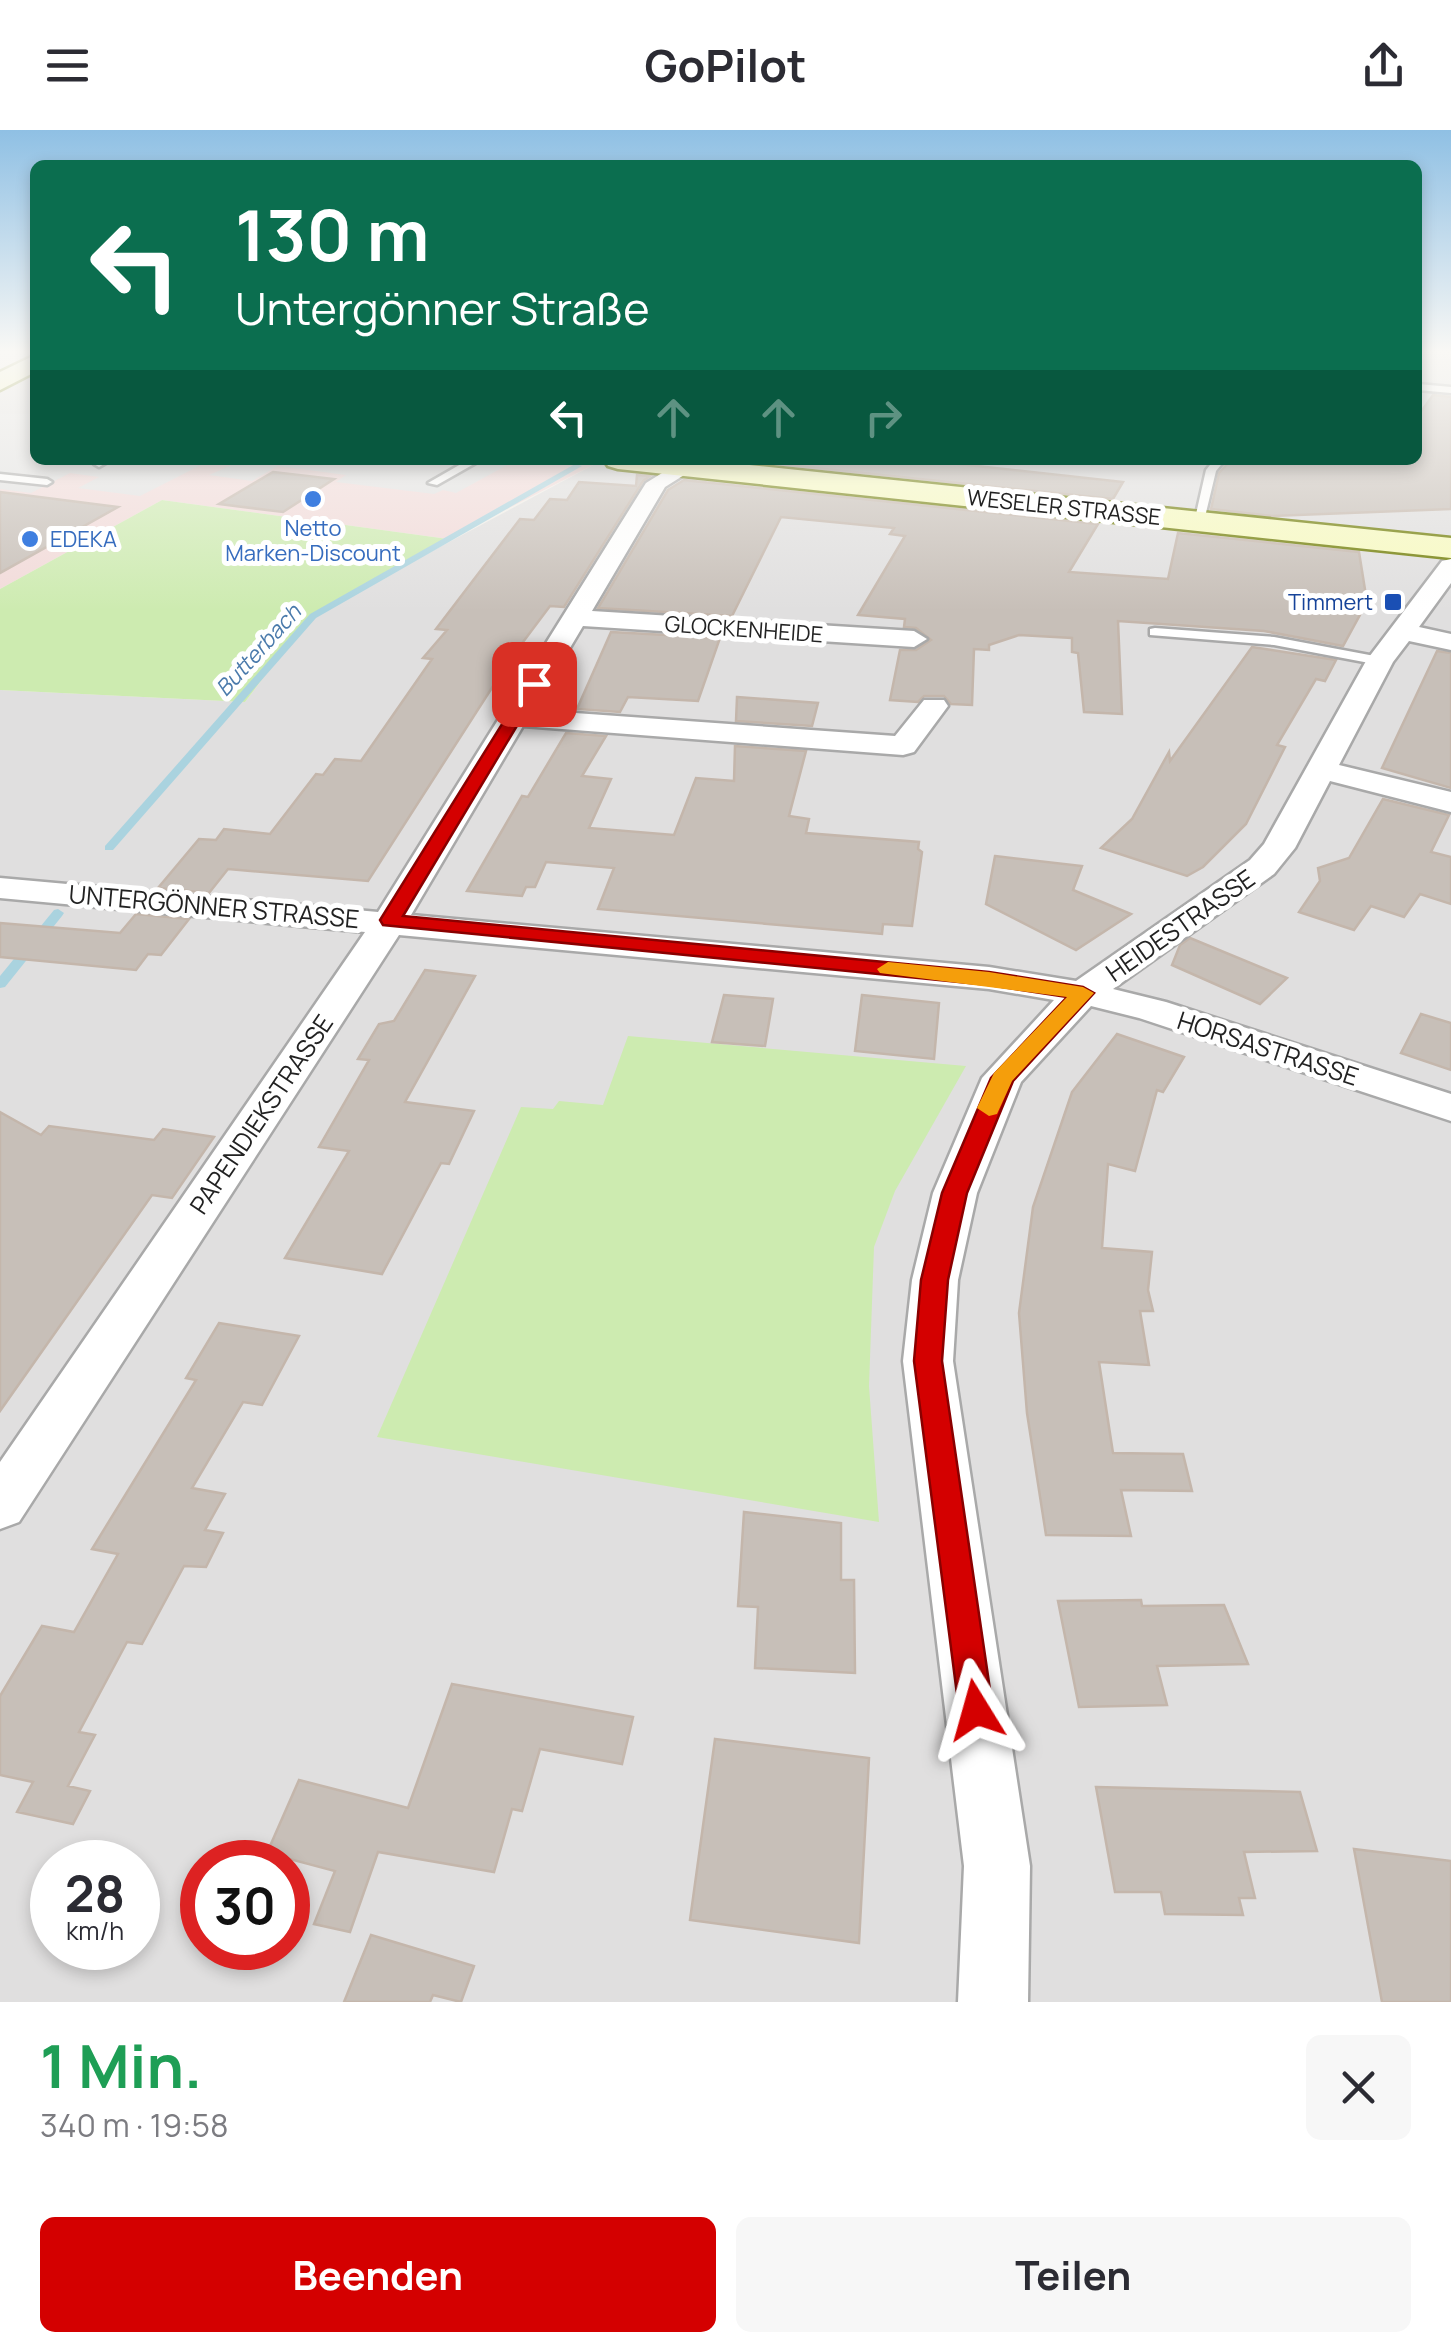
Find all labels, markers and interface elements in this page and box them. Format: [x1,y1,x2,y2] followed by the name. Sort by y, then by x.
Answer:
[644,34,807,96] text: GoPilot
[40,38,95,93] icon: menu
[1356,38,1411,93] icon: share
[235,186,429,282] text: 130 m
[70,200,200,330] icon: left
[235,277,649,339] text: Untergönner Straße
[541,390,596,445] icon: left
[646,390,701,445] icon: ahead
[751,390,806,445] icon: ahead
[856,390,911,445] icon: right
[966,482,1162,532] street label: WESELER STRASSE
[302,488,324,510] marker: Netto Marken-Discount
[225,513,401,568] place label: Netto Marken-Discount
[50,524,117,554] place label: EDEKA
[19,528,41,550] marker: EDEKA
[1288,587,1373,617] place label: Timmert
[1382,591,1404,613] marker: Timmert
[209,597,308,702] water label: Butterbach
[664,609,824,649] street label: GLOCKENHEIDE
[492,642,577,727] pin
[507,657,562,712] icon: arrive
[1099,861,1261,989] street label: HEIDESTRASSE
[67,876,361,936] street label: UNTERGÖNNER STRASSE
[1173,1002,1363,1094] street label: HORSASTRASSE
[181,1007,341,1221] street label: PAPENDIEKSTRASSE
[924,1658,1028,1762] position arrow
[180,1840,310,1970] speed limit sign: 30
[65,1859,125,1927] text: 28
[66,1913,124,1948] text: km/h
[40,2024,202,2106] text: 1 Min.
[1306,2035,1411,2140] button: close
[40,2103,229,2147] text: 340 m · 19:58
[40,2217,716,2332] button: Beenden
[736,2217,1411,2332] button: Teilen

